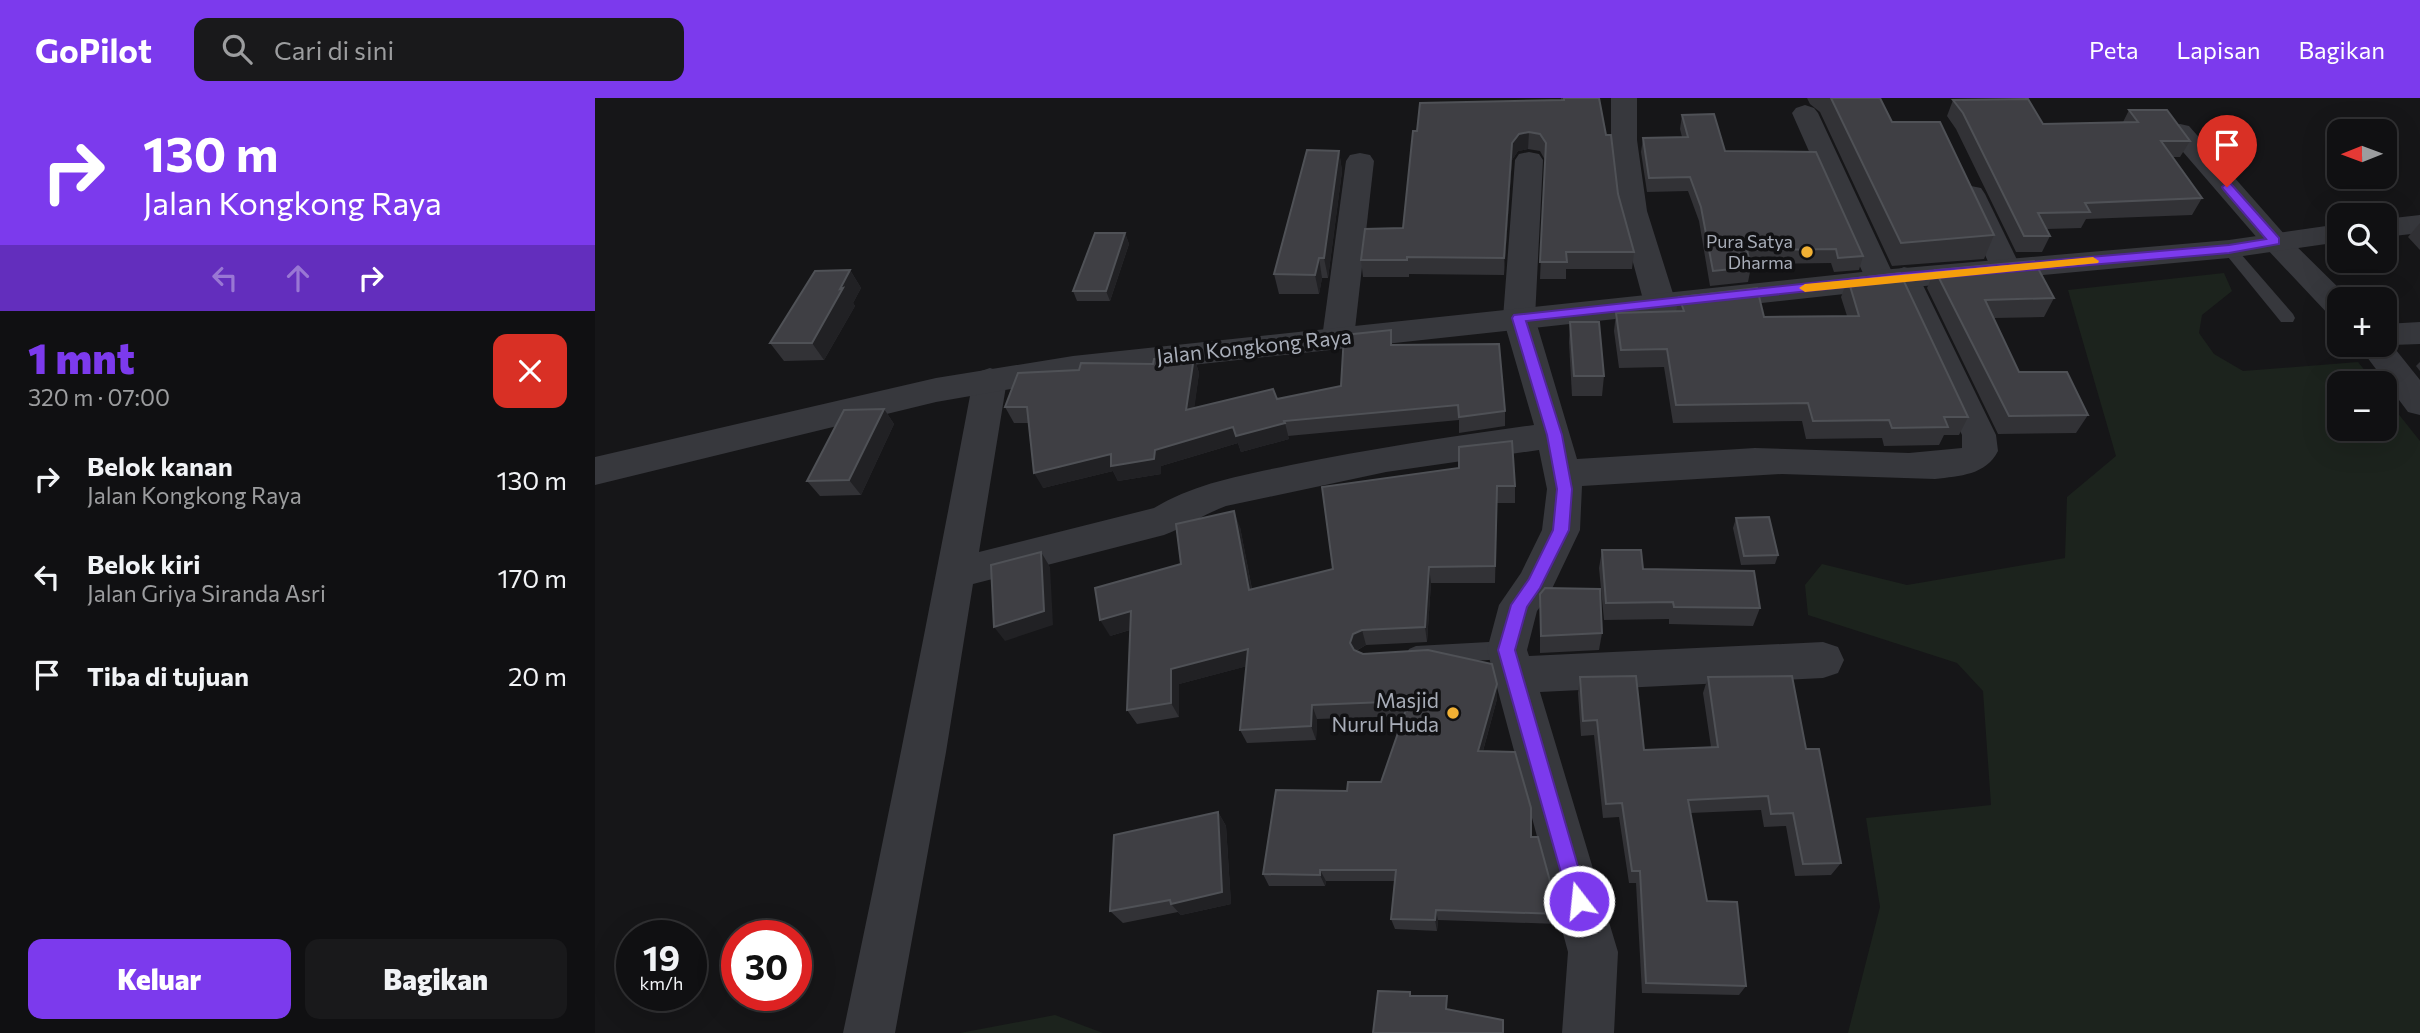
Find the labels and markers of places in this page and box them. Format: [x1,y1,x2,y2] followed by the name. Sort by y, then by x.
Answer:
[2197,115,2257,187] pin
[1706,230,1793,273] place label: Pura Satya Dharma
[1799,244,1815,260] marker: Pura Satya Dharma
[1331,687,1439,736] place label: Masjid Nurul Huda
[1445,705,1461,721] marker: Masjid Nurul Huda

